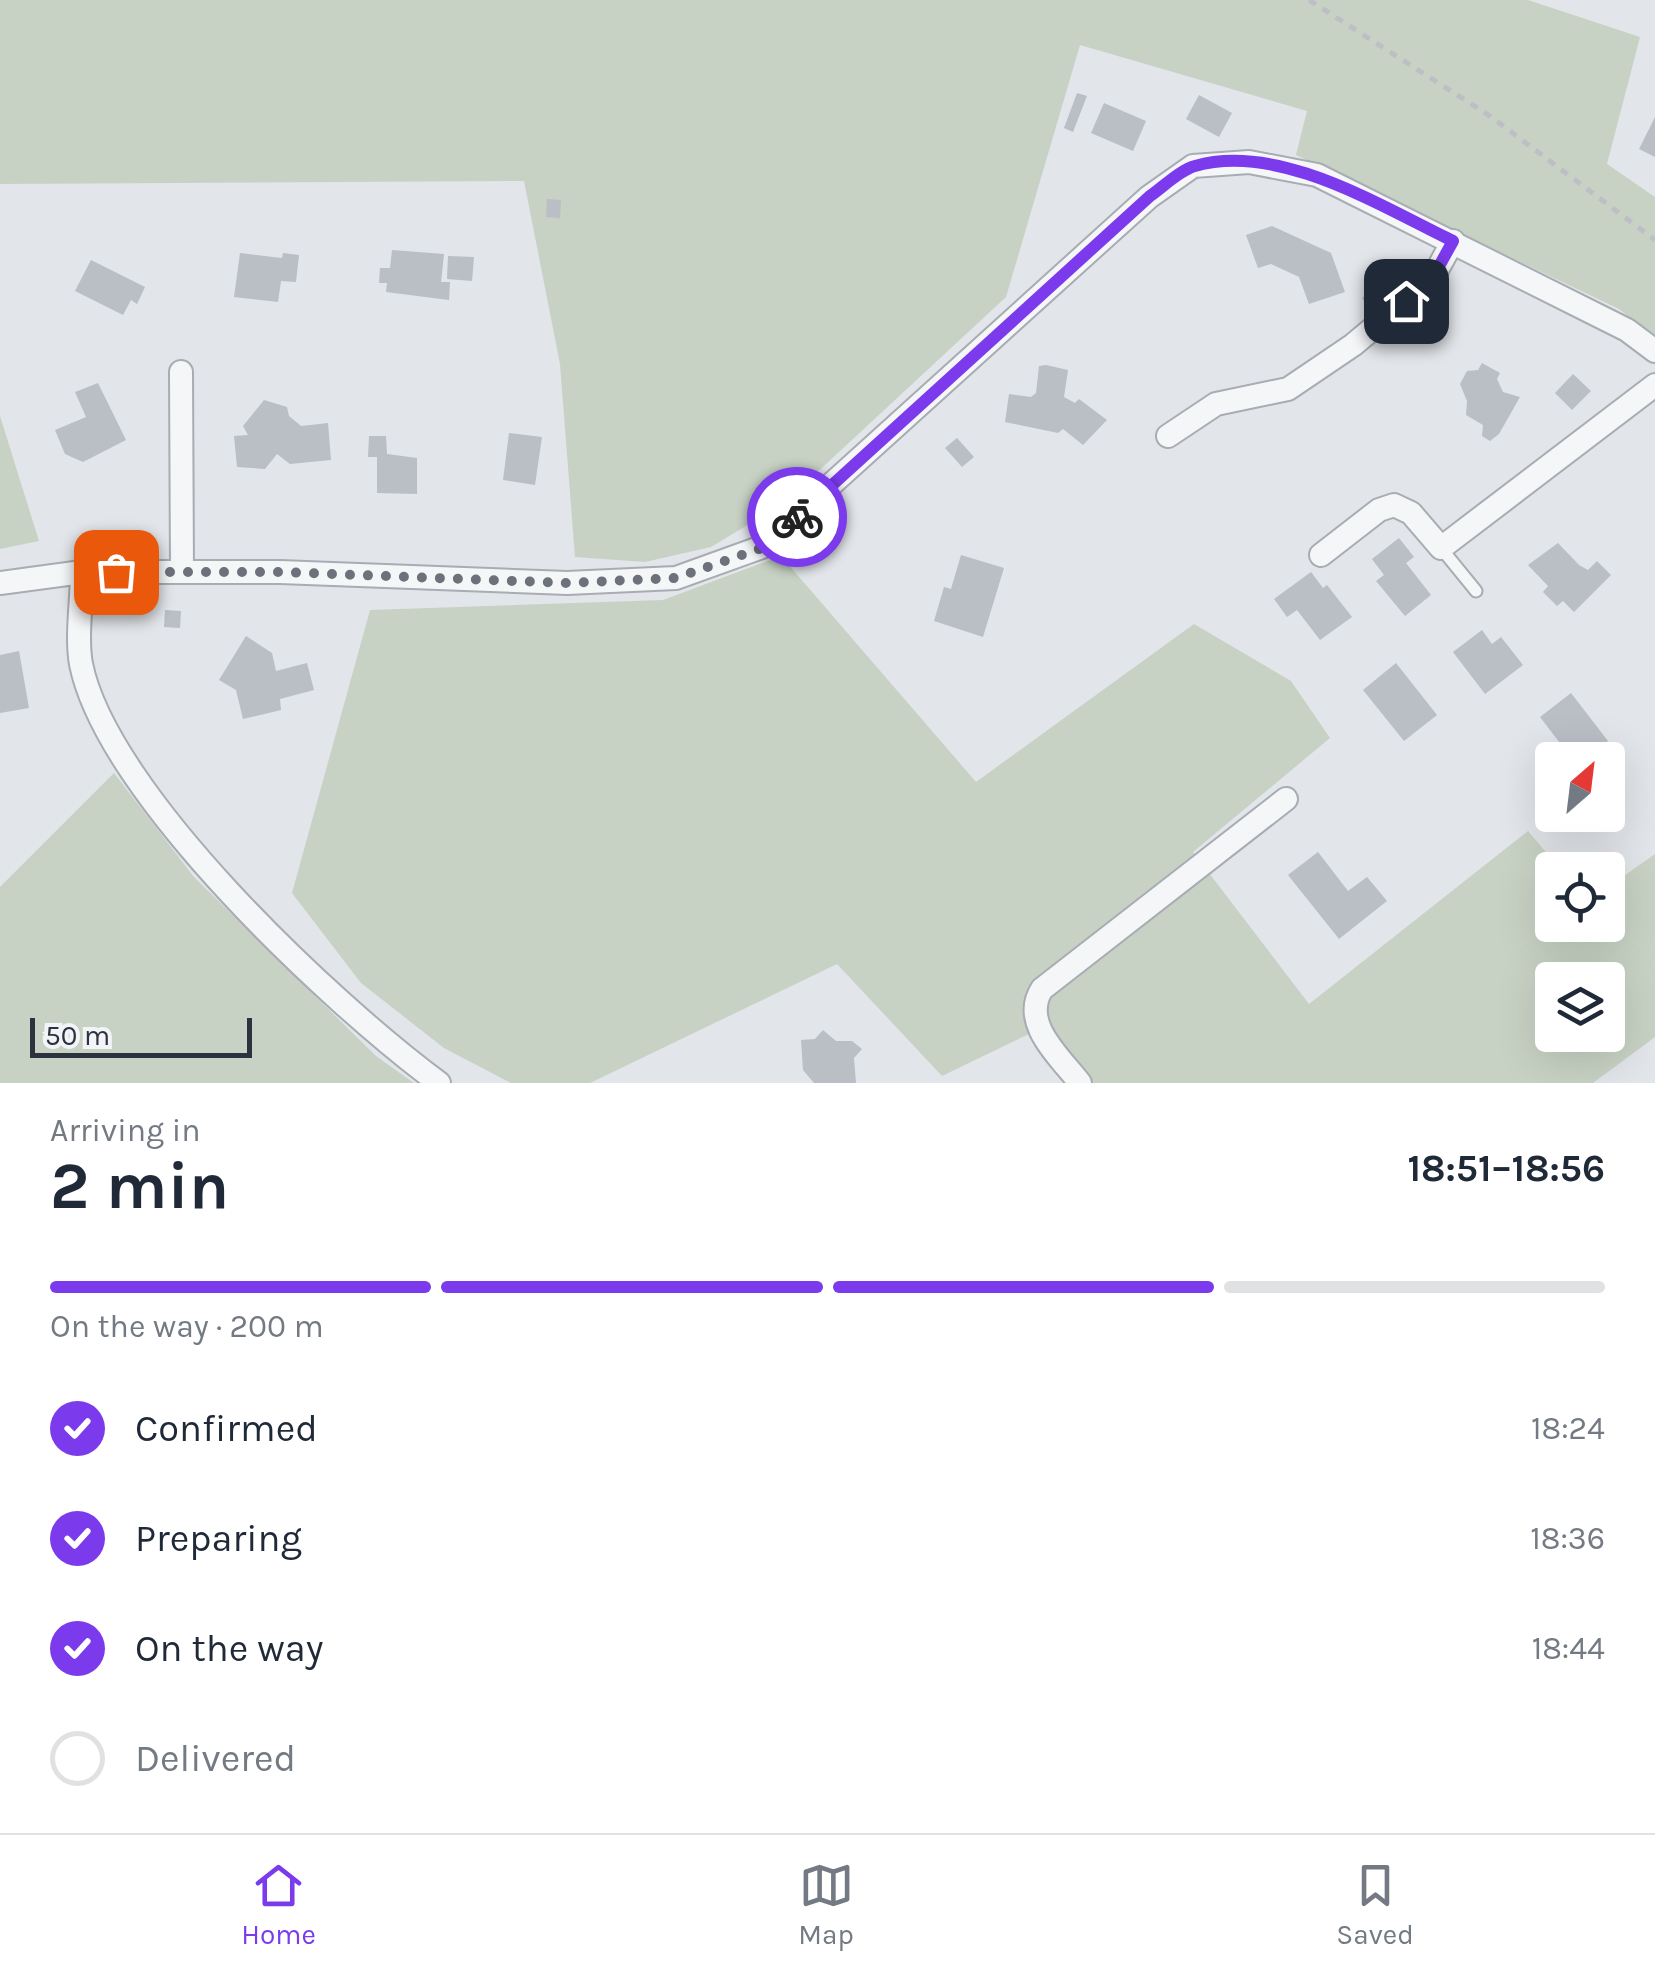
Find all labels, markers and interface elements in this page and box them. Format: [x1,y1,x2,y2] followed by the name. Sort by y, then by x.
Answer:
[1364,259,1449,344] pin
[1379,274,1434,329] icon: home
[747,467,847,567] courier
[770,490,825,545] icon: bike
[74,530,159,615] pin
[89,545,144,600] icon: bag
[1535,742,1625,832] north arrow
[1535,742,1625,1052] map controls
[1535,852,1625,942] button: locate
[1535,962,1625,1052] button: layers
[30,1013,252,1058] scale bar
[45,1019,110,1052] text: 50 m
[50,1112,201,1149] text: Arriving in
[1407,1146,1605,1191] text: 18:51–18:56
[50,1148,229,1224] text: 2 min
[50,1308,324,1345] text: On the way · 200 m
[50,1401,105,1456] icon: check
[135,1406,318,1451] text: Confirmed
[1531,1410,1605,1447] text: 18:24
[50,1511,105,1566] icon: check
[135,1516,302,1561] text: Preparing
[1530,1520,1605,1557] text: 18:36
[50,1621,105,1676] icon: check
[135,1626,323,1671] text: On the way
[1532,1630,1605,1667] text: 18:44
[135,1736,296,1781] text: Delivered
[241,1858,316,1951] tab: Home
[798,1858,854,1951] tab: Map
[1336,1858,1414,1951] tab: Saved

